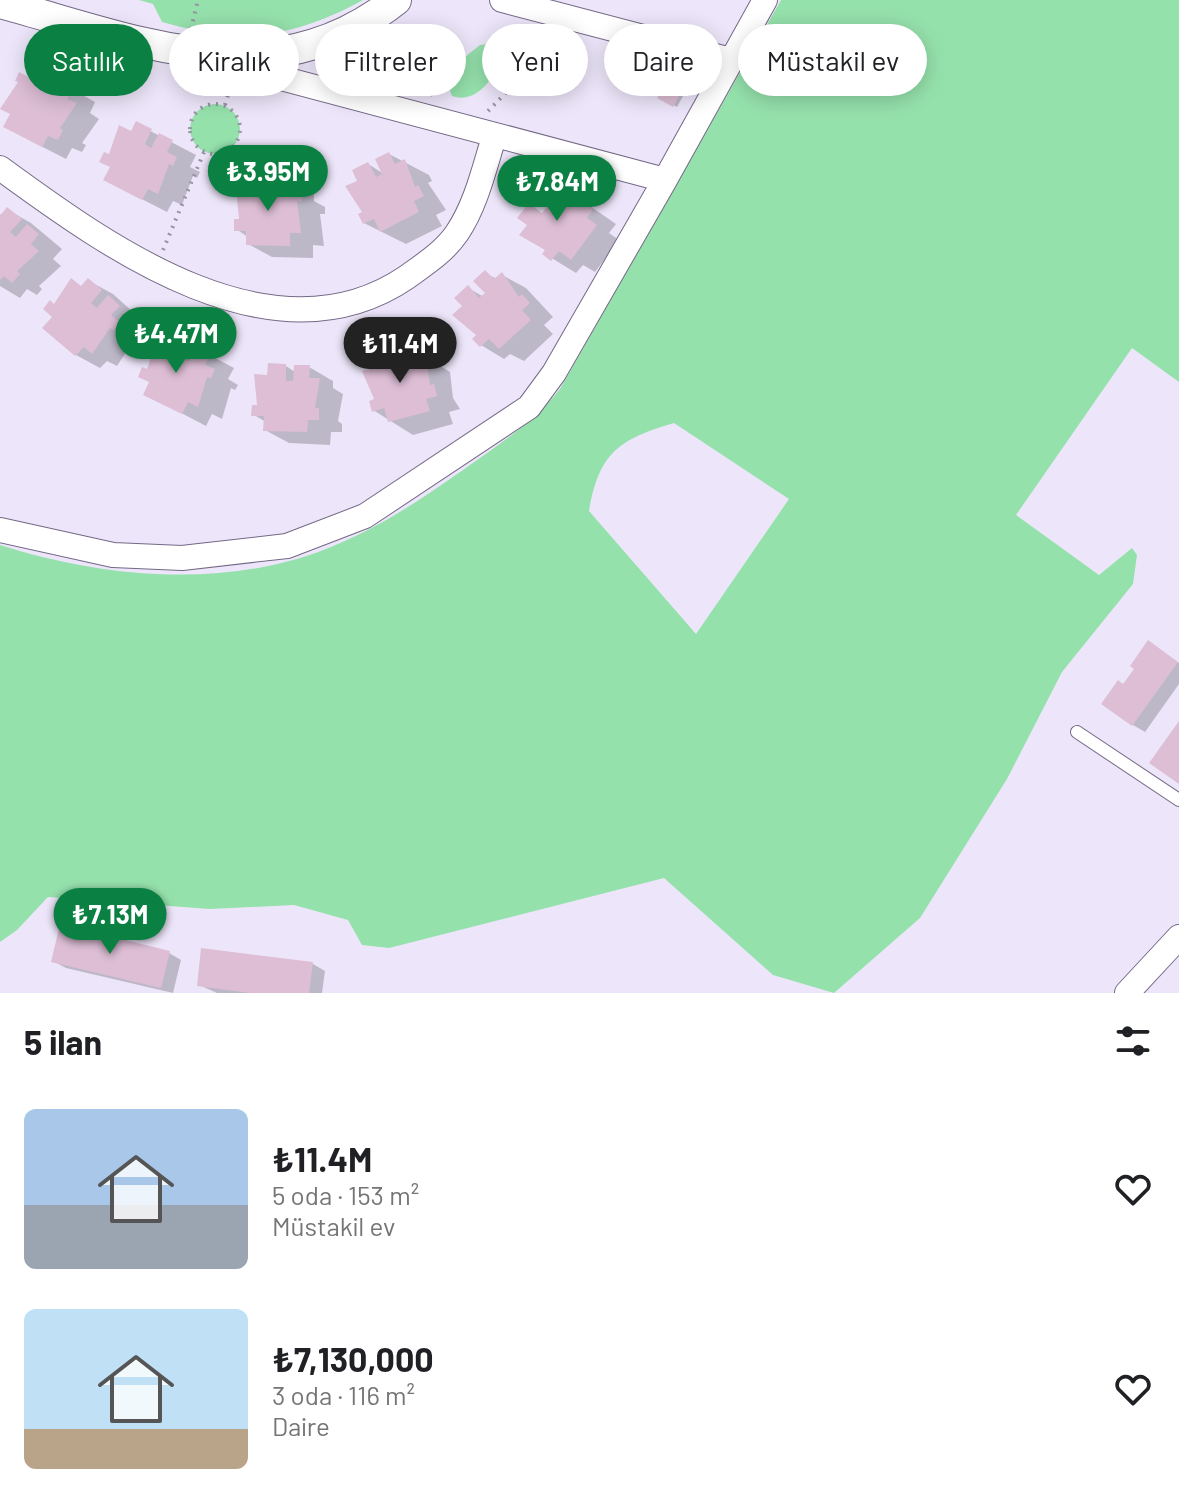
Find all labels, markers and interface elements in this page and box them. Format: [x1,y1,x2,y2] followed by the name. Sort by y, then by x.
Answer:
[24,24,153,96] chip: Satılık
[169,24,299,96] chip: Kiralık
[315,24,466,96] chip: Filtreler
[482,24,588,96] chip: Yeni
[604,24,722,96] chip: Daire
[738,24,927,96] chip: Müstakil ev
[203,145,333,213] pin: ₺3.95M
[226,155,310,186] text: ₺3.95M
[492,155,622,223] pin: ₺7.84M
[515,165,599,196] text: ₺7.84M
[111,307,241,375] pin: ₺4.47M
[134,317,218,348] text: ₺4.47M
[335,317,465,385] pin: ₺11.4M
[362,327,438,358] text: ₺11.4M
[45,888,175,956] pin: ₺7.13M
[72,898,148,929] text: ₺7.13M
[1111,1019,1155,1063] icon: filters
[24,1021,102,1062] text: 5 ilan
[272,1138,372,1179] text: ₺11.4M
[88,1141,184,1237] icon: home
[1111,1167,1155,1211] icon: heart
[272,1179,419,1210] text: 5 oda · 153 m²
[272,1210,395,1241] text: Müstakil ev
[272,1338,434,1379] text: ₺7,130,000
[88,1341,184,1437] icon: home
[1111,1367,1155,1411] icon: heart
[272,1379,415,1410] text: 3 oda · 116 m²
[272,1410,330,1441] text: Daire

